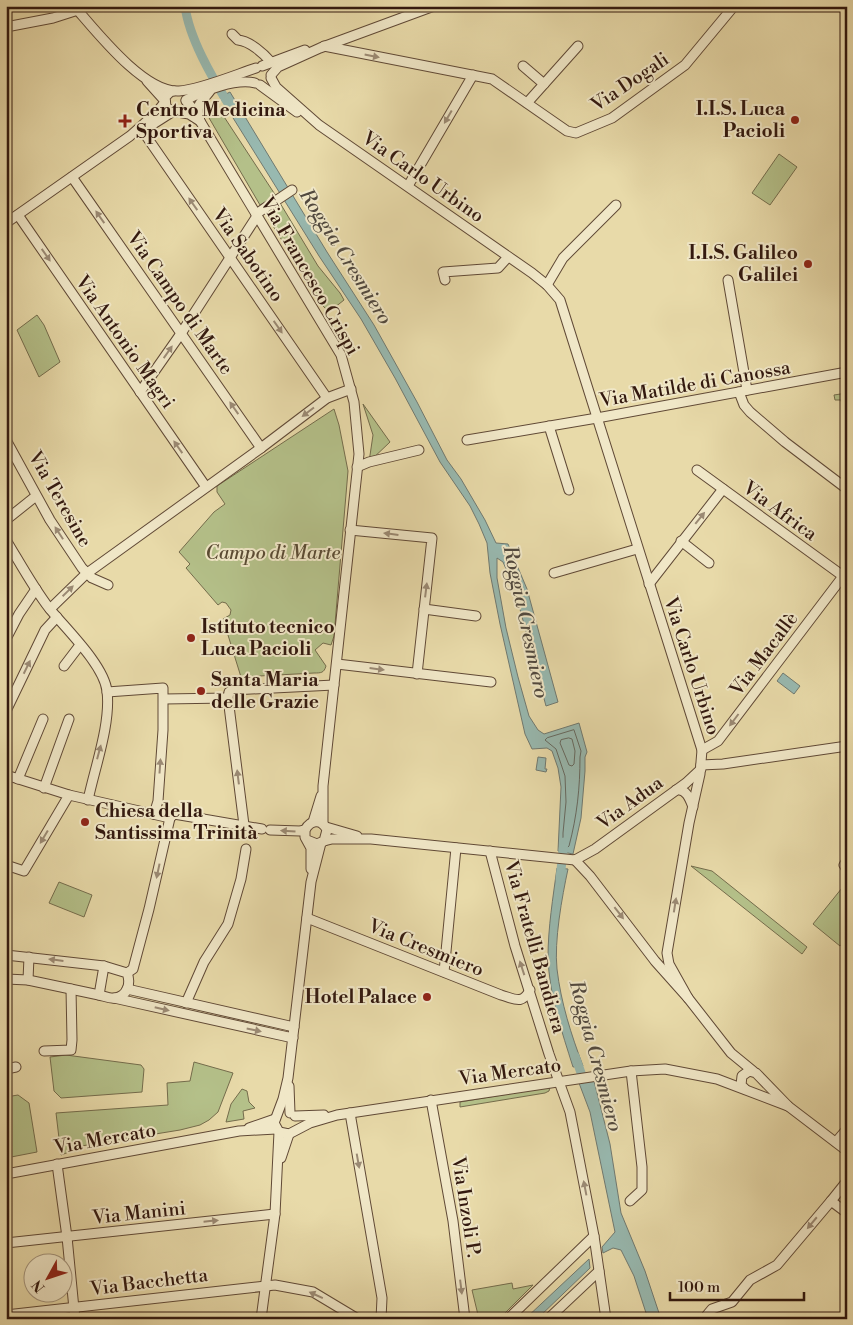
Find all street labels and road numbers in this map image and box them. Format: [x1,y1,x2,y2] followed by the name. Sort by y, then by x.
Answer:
[586,47,674,117] street label: Via Dogali
[356,125,489,228] street label: Via Carlo Urbino
[254,192,365,359] street label: Via Francesco Crispi
[206,203,289,307] street label: Via Sabotino
[121,226,238,379] street label: Via Campo di Marte
[69,270,180,413] street label: Via Antonio Magri
[597,355,793,413] street label: Via Matilde di Canossa
[22,446,97,551] street label: Via Teresine
[737,475,822,546] street label: Via Africa
[658,593,726,738] street label: Via Carlo Urbino
[724,607,803,701] street label: Via Macallè
[591,771,668,836] street label: Via Adua
[499,857,571,1037] street label: Via Fratelli Bandiera
[364,914,487,982] street label: Via Cresmiero
[456,1053,563,1091] street label: Via Mercato
[51,1118,158,1160] street label: Via Mercato
[446,1154,486,1259] street label: Via Inzoli P.
[90,1196,187,1230] street label: Via Manini
[88,1263,210,1301] street label: Via Bacchetta

